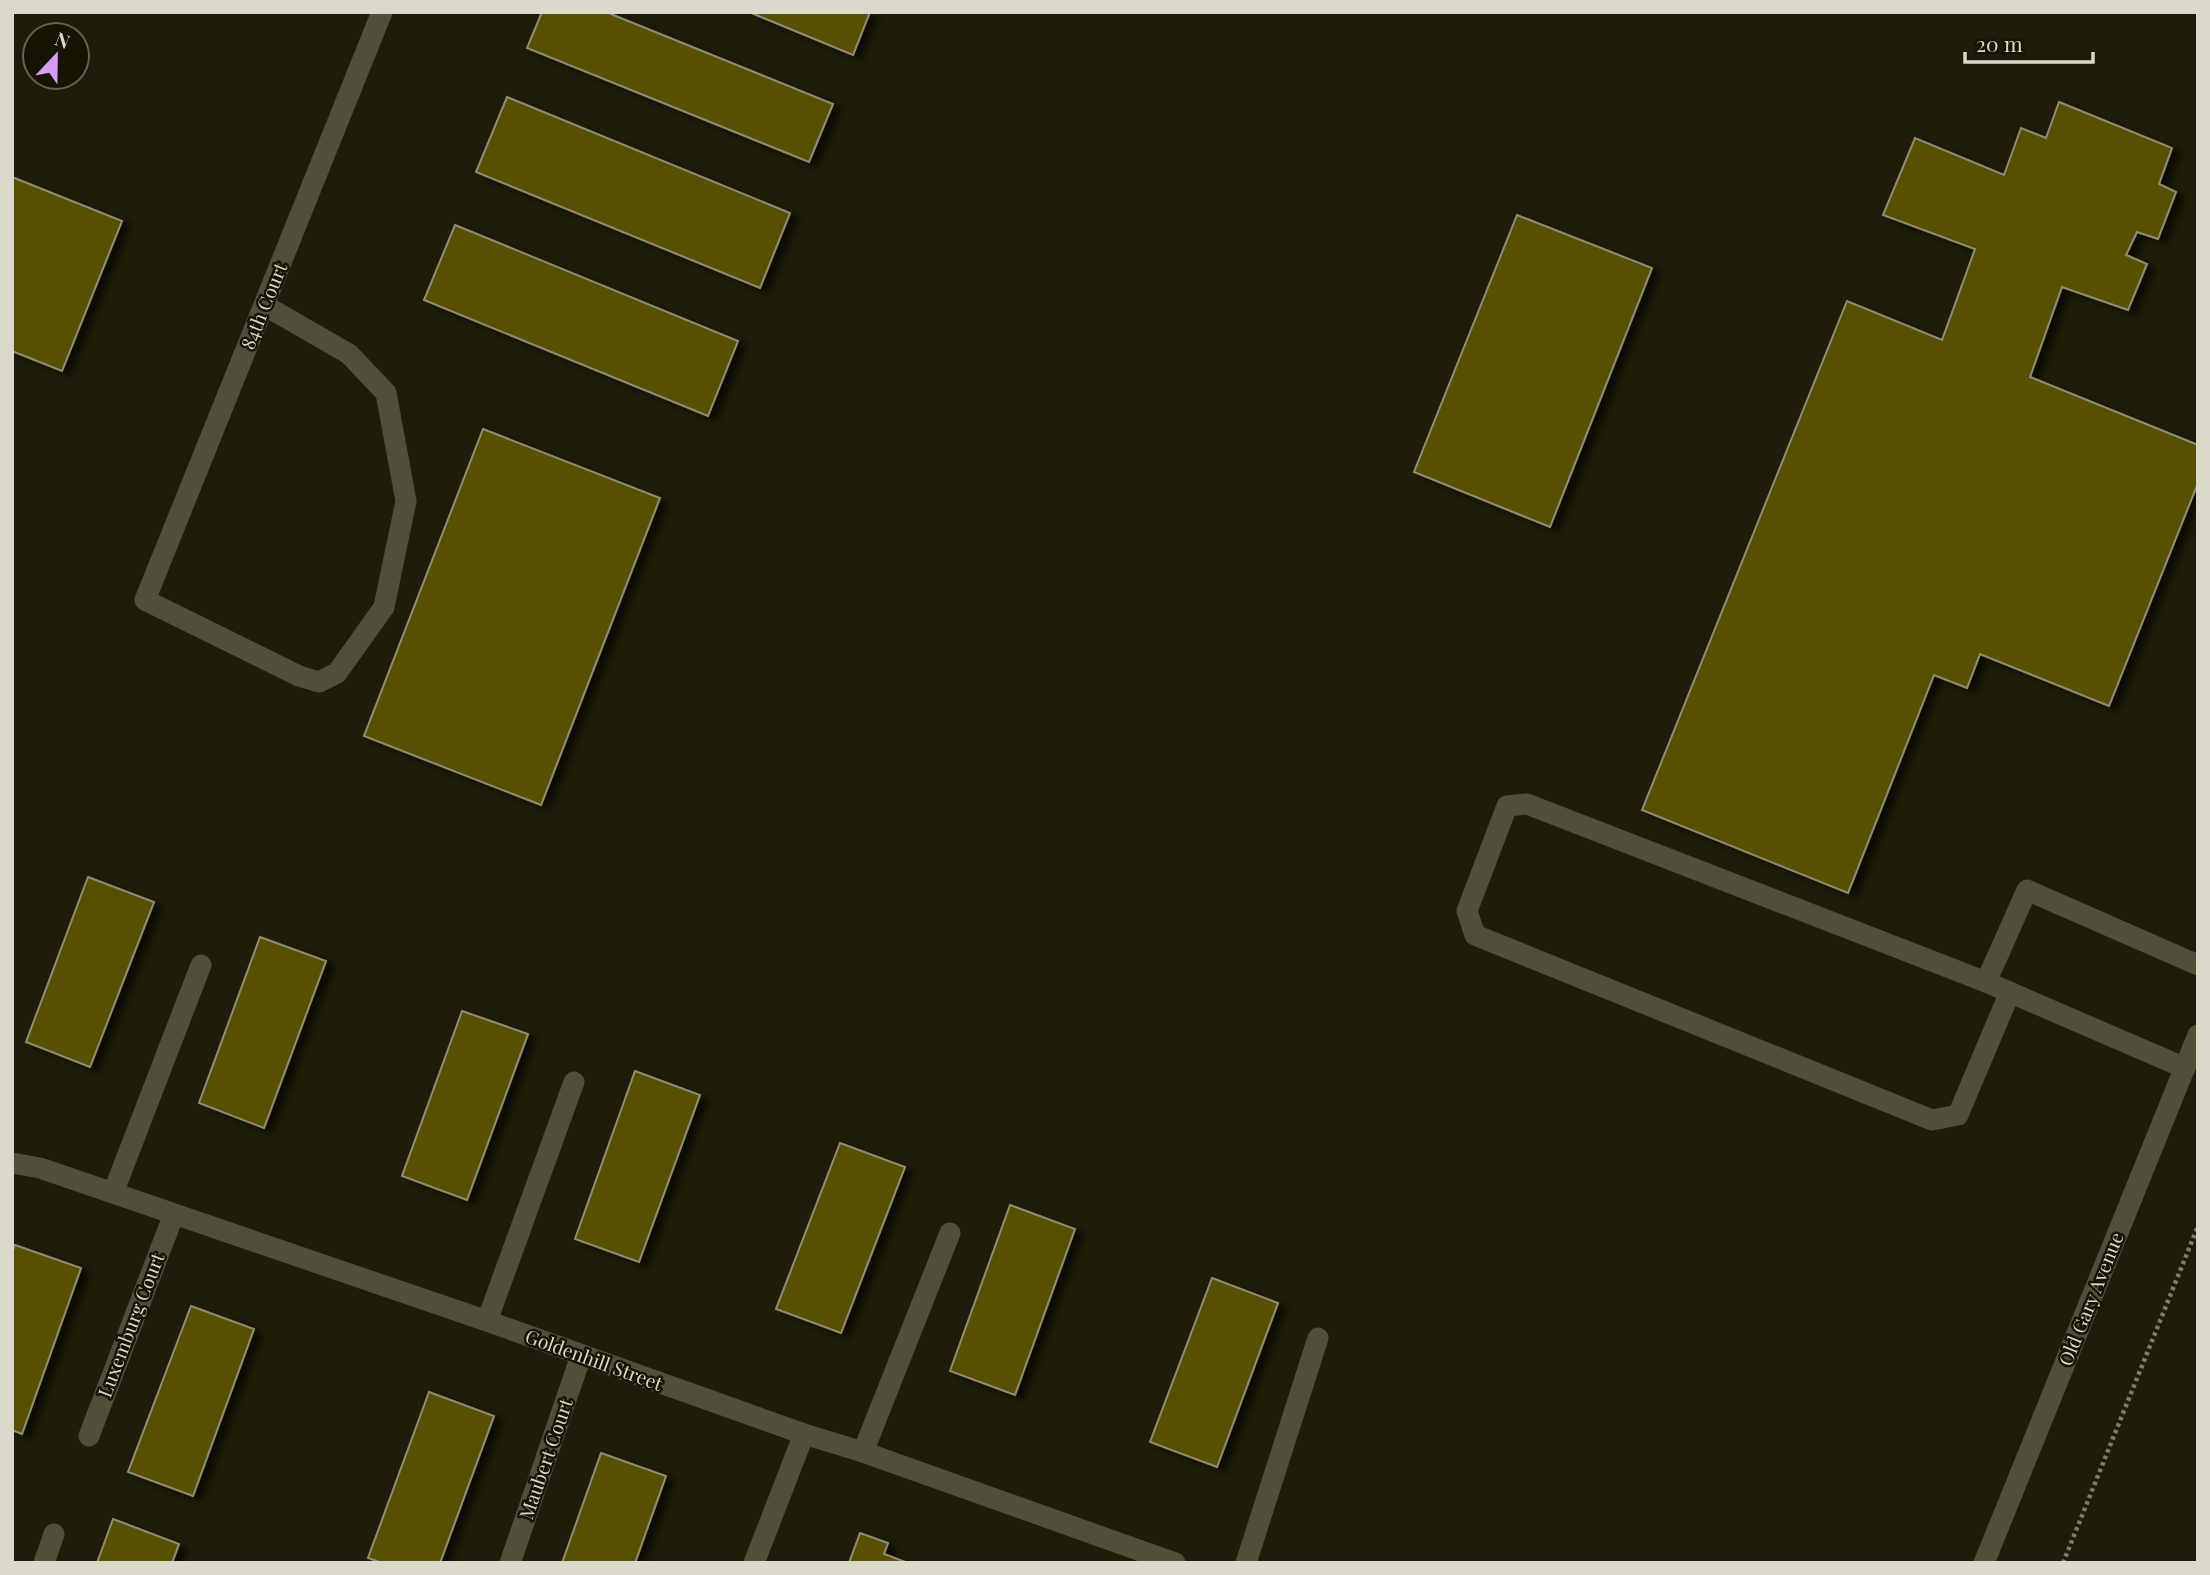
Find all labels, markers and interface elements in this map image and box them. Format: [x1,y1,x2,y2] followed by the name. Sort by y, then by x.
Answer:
[21,21,91,91] north arrow
[1965,21,2093,65] scale bar
[52,25,74,54] text: N
[1976,29,2023,57] text: 20 m
[234,258,292,353] street label: 84th Court
[2051,1228,2129,1369] street label: Old Gary Avenue
[91,1248,170,1401] street label: Luxemburg Court
[522,1322,667,1396] street label: Goldenhill Street
[512,1394,578,1523] street label: Maubert Court

